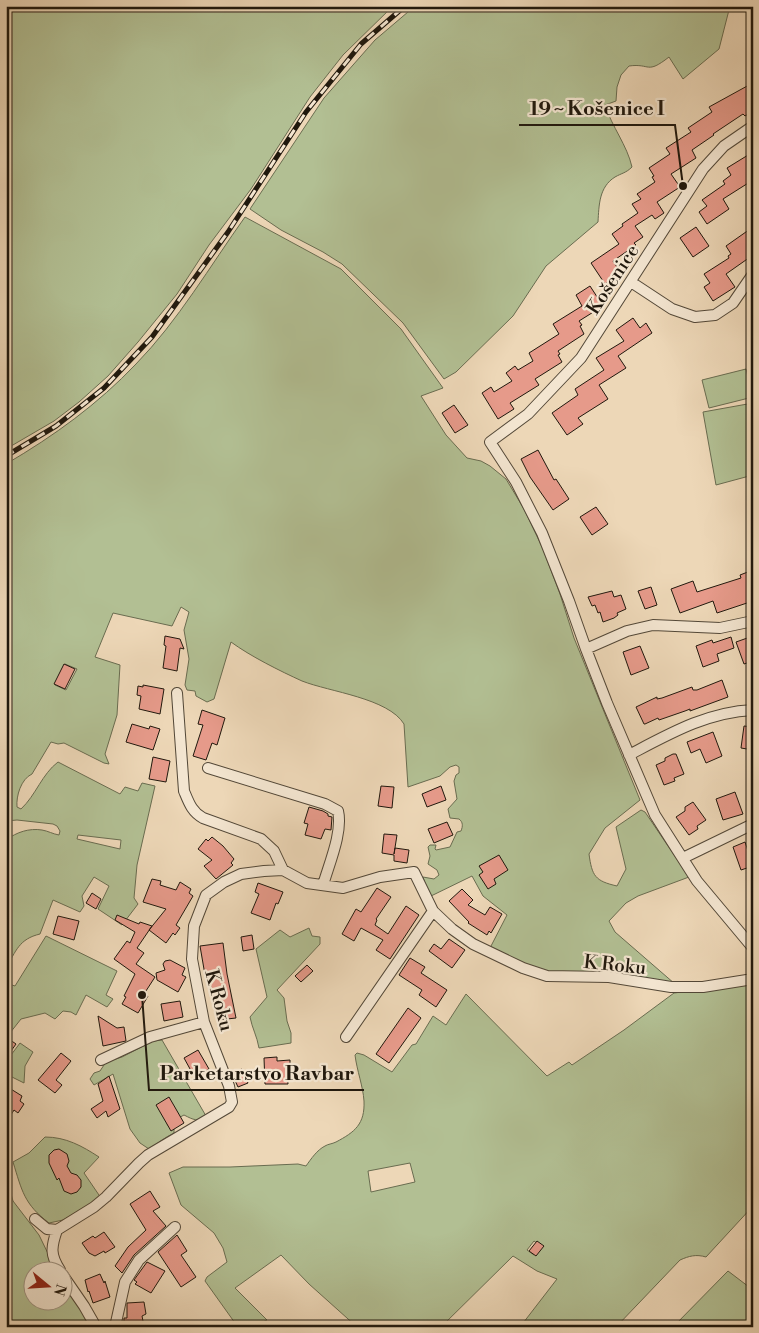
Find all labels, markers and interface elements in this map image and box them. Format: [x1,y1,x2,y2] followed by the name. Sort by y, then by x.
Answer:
[519,90,675,125] callout: 19 ~ Košenice I
[529,97,665,122] text: 19 ~ Košenice I
[581,240,644,319] street label: Košenice
[582,950,648,980] street label: K Roku
[199,967,239,1034] street label: K Roku
[149,1055,364,1090] callout: Parketarstvo Ravbar
[160,1062,354,1087] text: Parketarstvo Ravbar
[22,1260,72,1310] north arrow
[49,1282,70,1298] text: N

